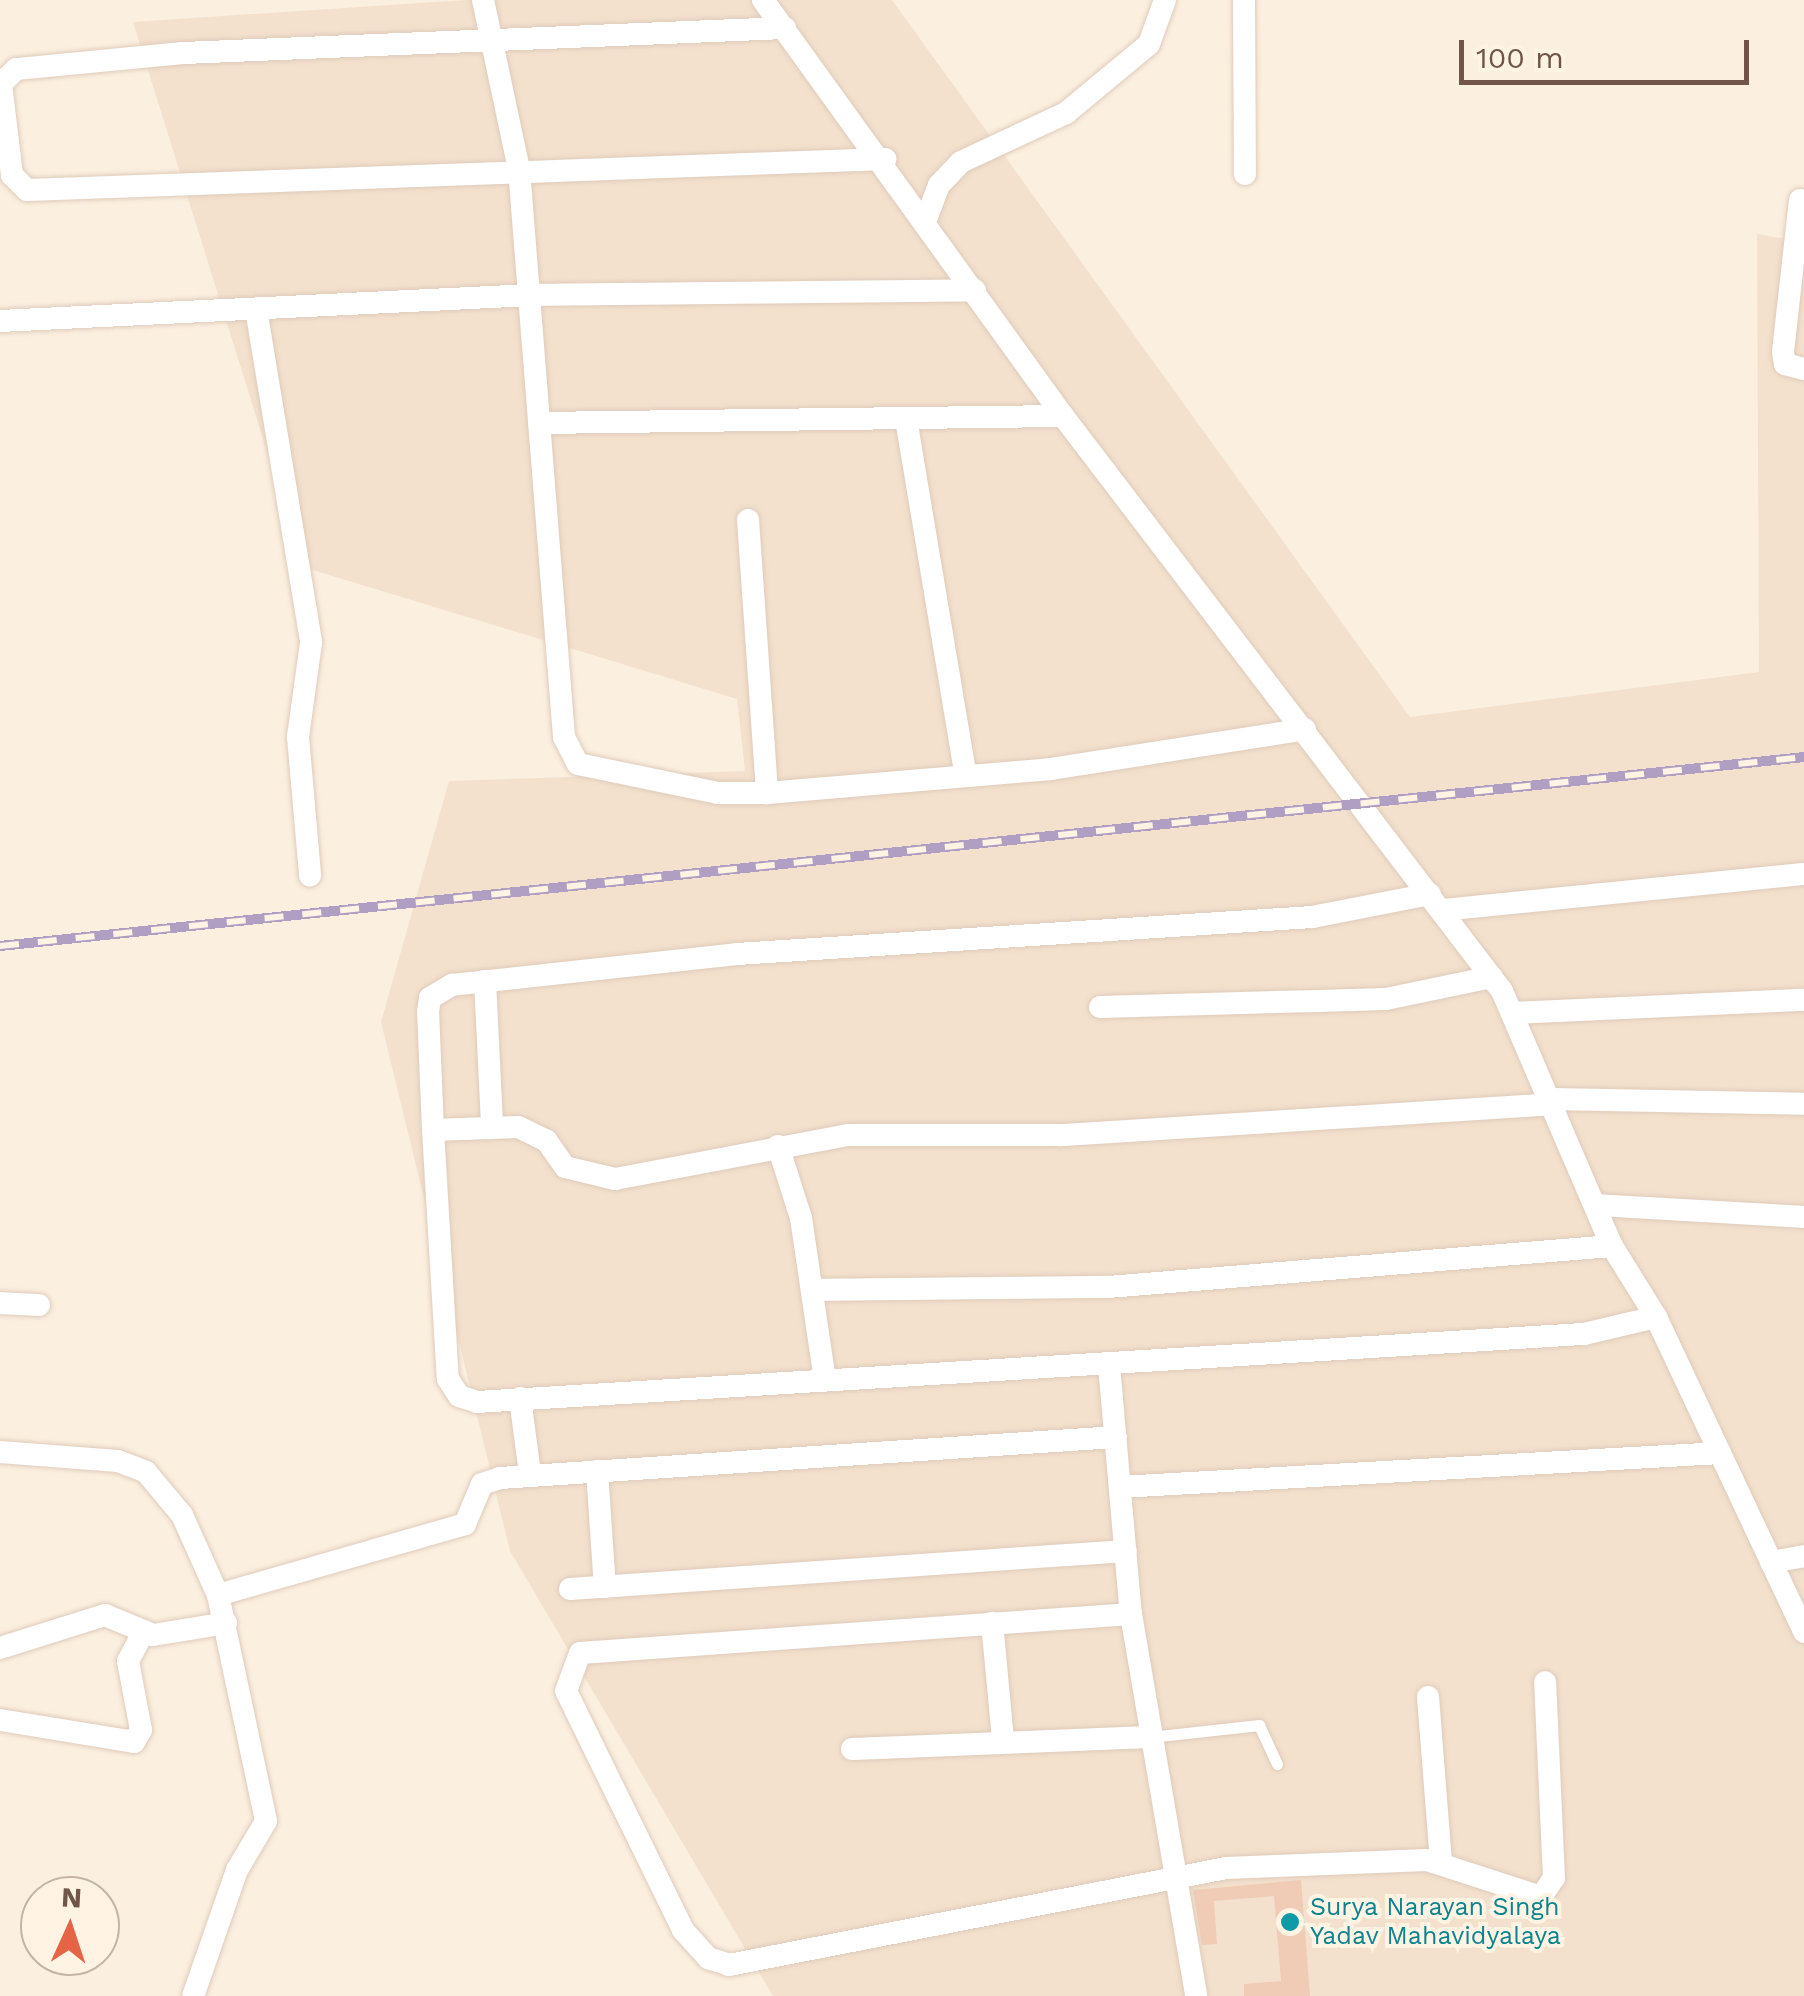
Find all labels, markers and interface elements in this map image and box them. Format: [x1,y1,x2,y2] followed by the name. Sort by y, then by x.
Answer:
[1464,20,1754,82] scale bar
[1476,40,1564,75] text: 100 m
[20,1876,120,1976] north arrow
[60,1881,83,1915] text: N
[1310,1893,1562,1952] place label: Surya Narayan Singh Yadav Mahavidyalaya
[1279,1911,1301,1933] marker: Surya Narayan Singh Yadav Mahavidyalaya

